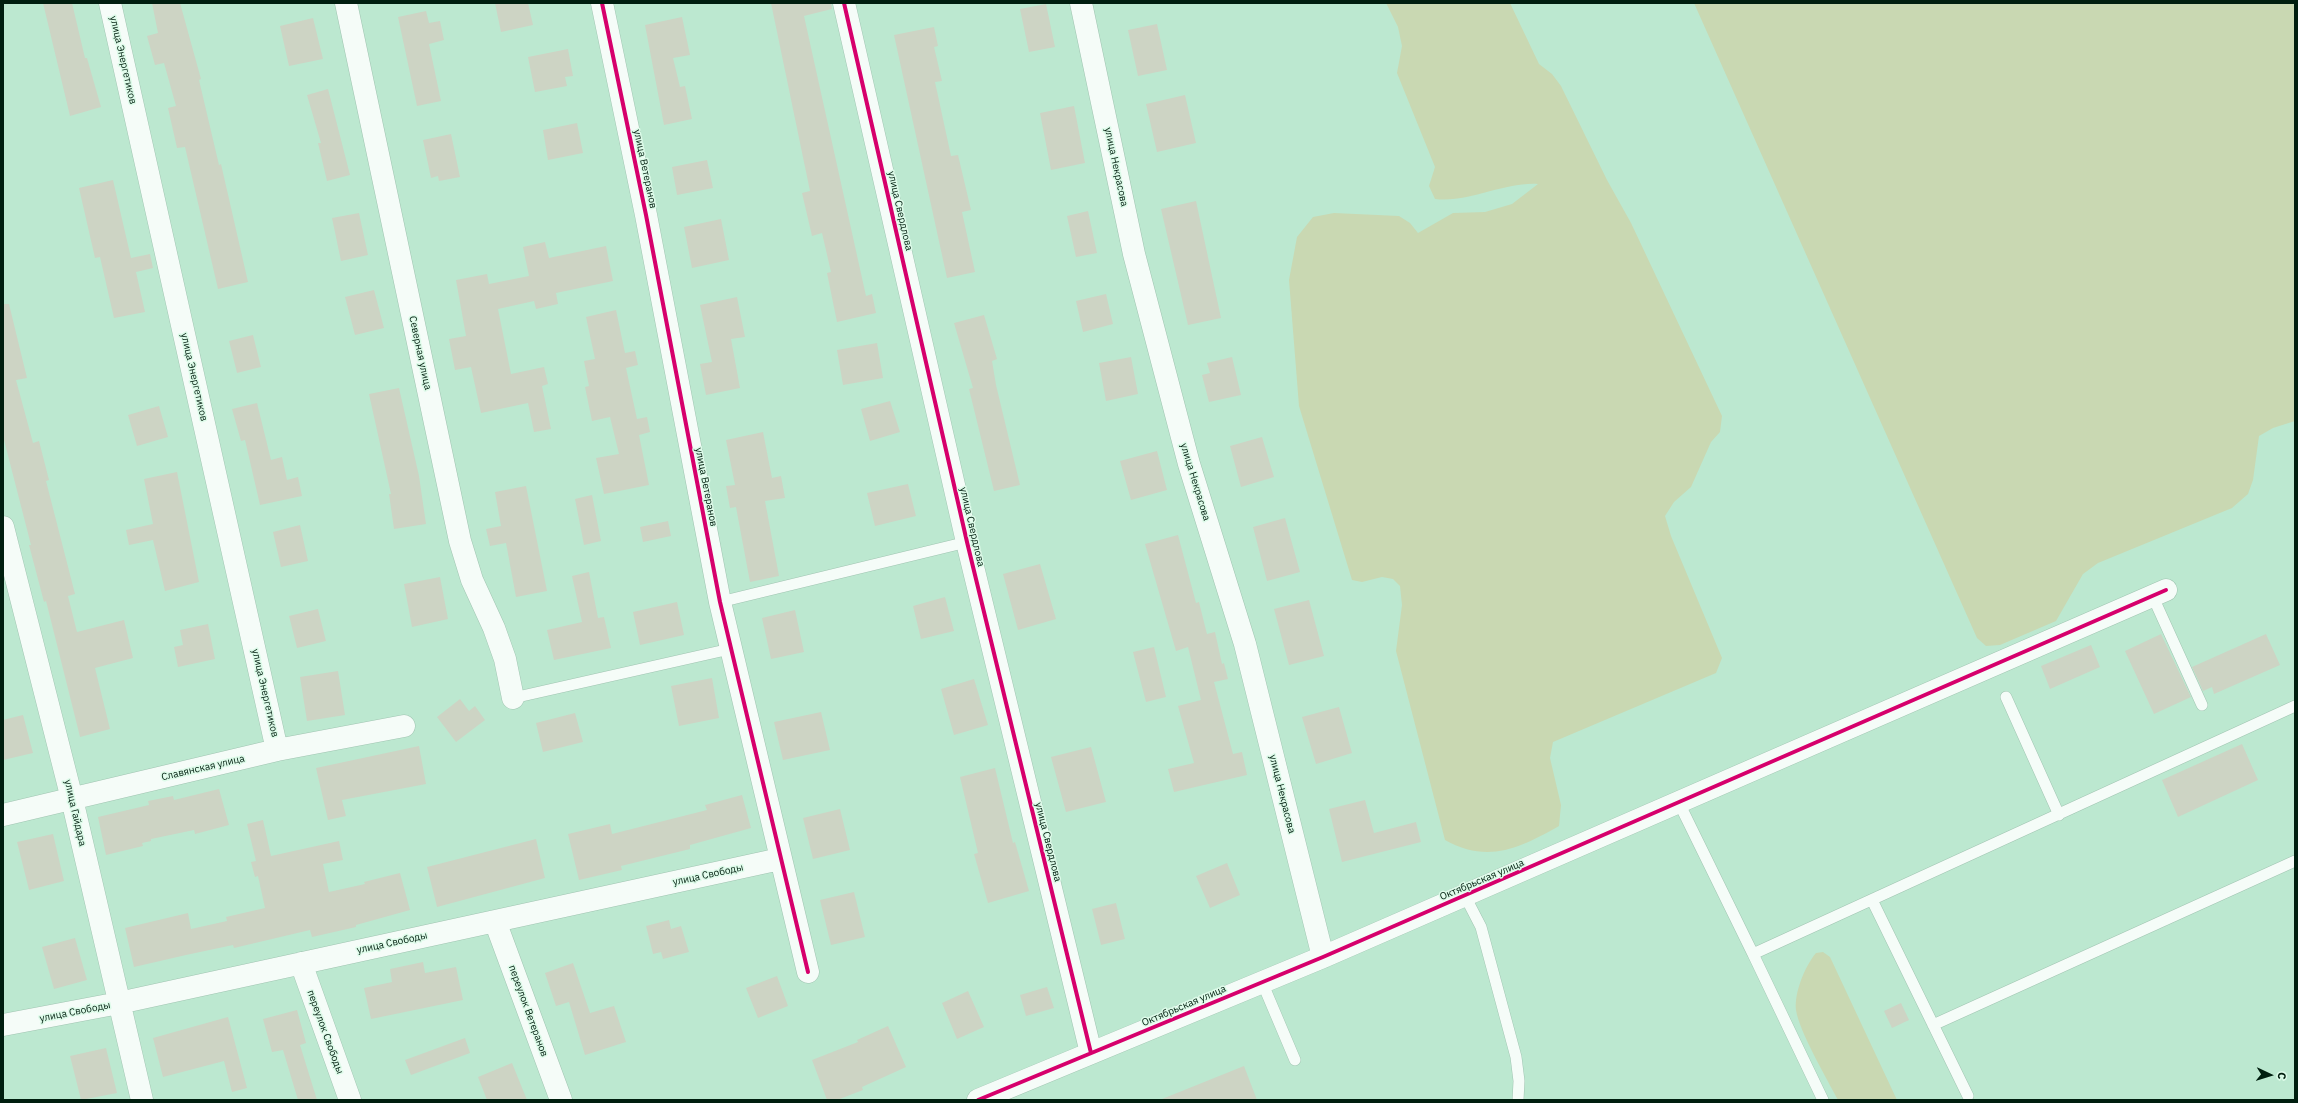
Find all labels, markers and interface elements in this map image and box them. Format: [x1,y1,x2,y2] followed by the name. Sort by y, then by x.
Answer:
[107,15,139,105] street label: улица Энергетиков
[1102,126,1130,208] street label: улица Некрасова
[631,129,659,209] street label: улица Ветеранов
[885,170,915,252] street label: улица Свердлова
[406,315,434,391] street label: Северная улица
[178,332,210,422] street label: улица Энергетиков
[1177,442,1213,522] street label: улица Некрасова
[692,446,720,528] street label: улица Ветеранов
[957,486,987,568] street label: улица Свердлова
[249,648,281,738] street label: улица Энергетиков
[160,753,246,783] street label: Славянская улица
[1266,753,1298,835] street label: улица Некрасова
[62,779,88,847] street label: улица Гайдара
[1032,801,1064,883] street label: улица Свердлова
[1438,857,1526,903] street label: Октябрьская улица
[672,862,744,888] street label: улица Свободы
[356,930,428,956] street label: улица Свободы
[506,964,550,1058] street label: переулок Ветеранов
[1140,983,1228,1029] street label: Октябрьская улица
[304,988,346,1076] street label: переулок Свободы
[39,999,111,1025] street label: улица Свободы
[2250,1055,2290,1095] north arrow
[2275,1072,2289,1080] text: С

